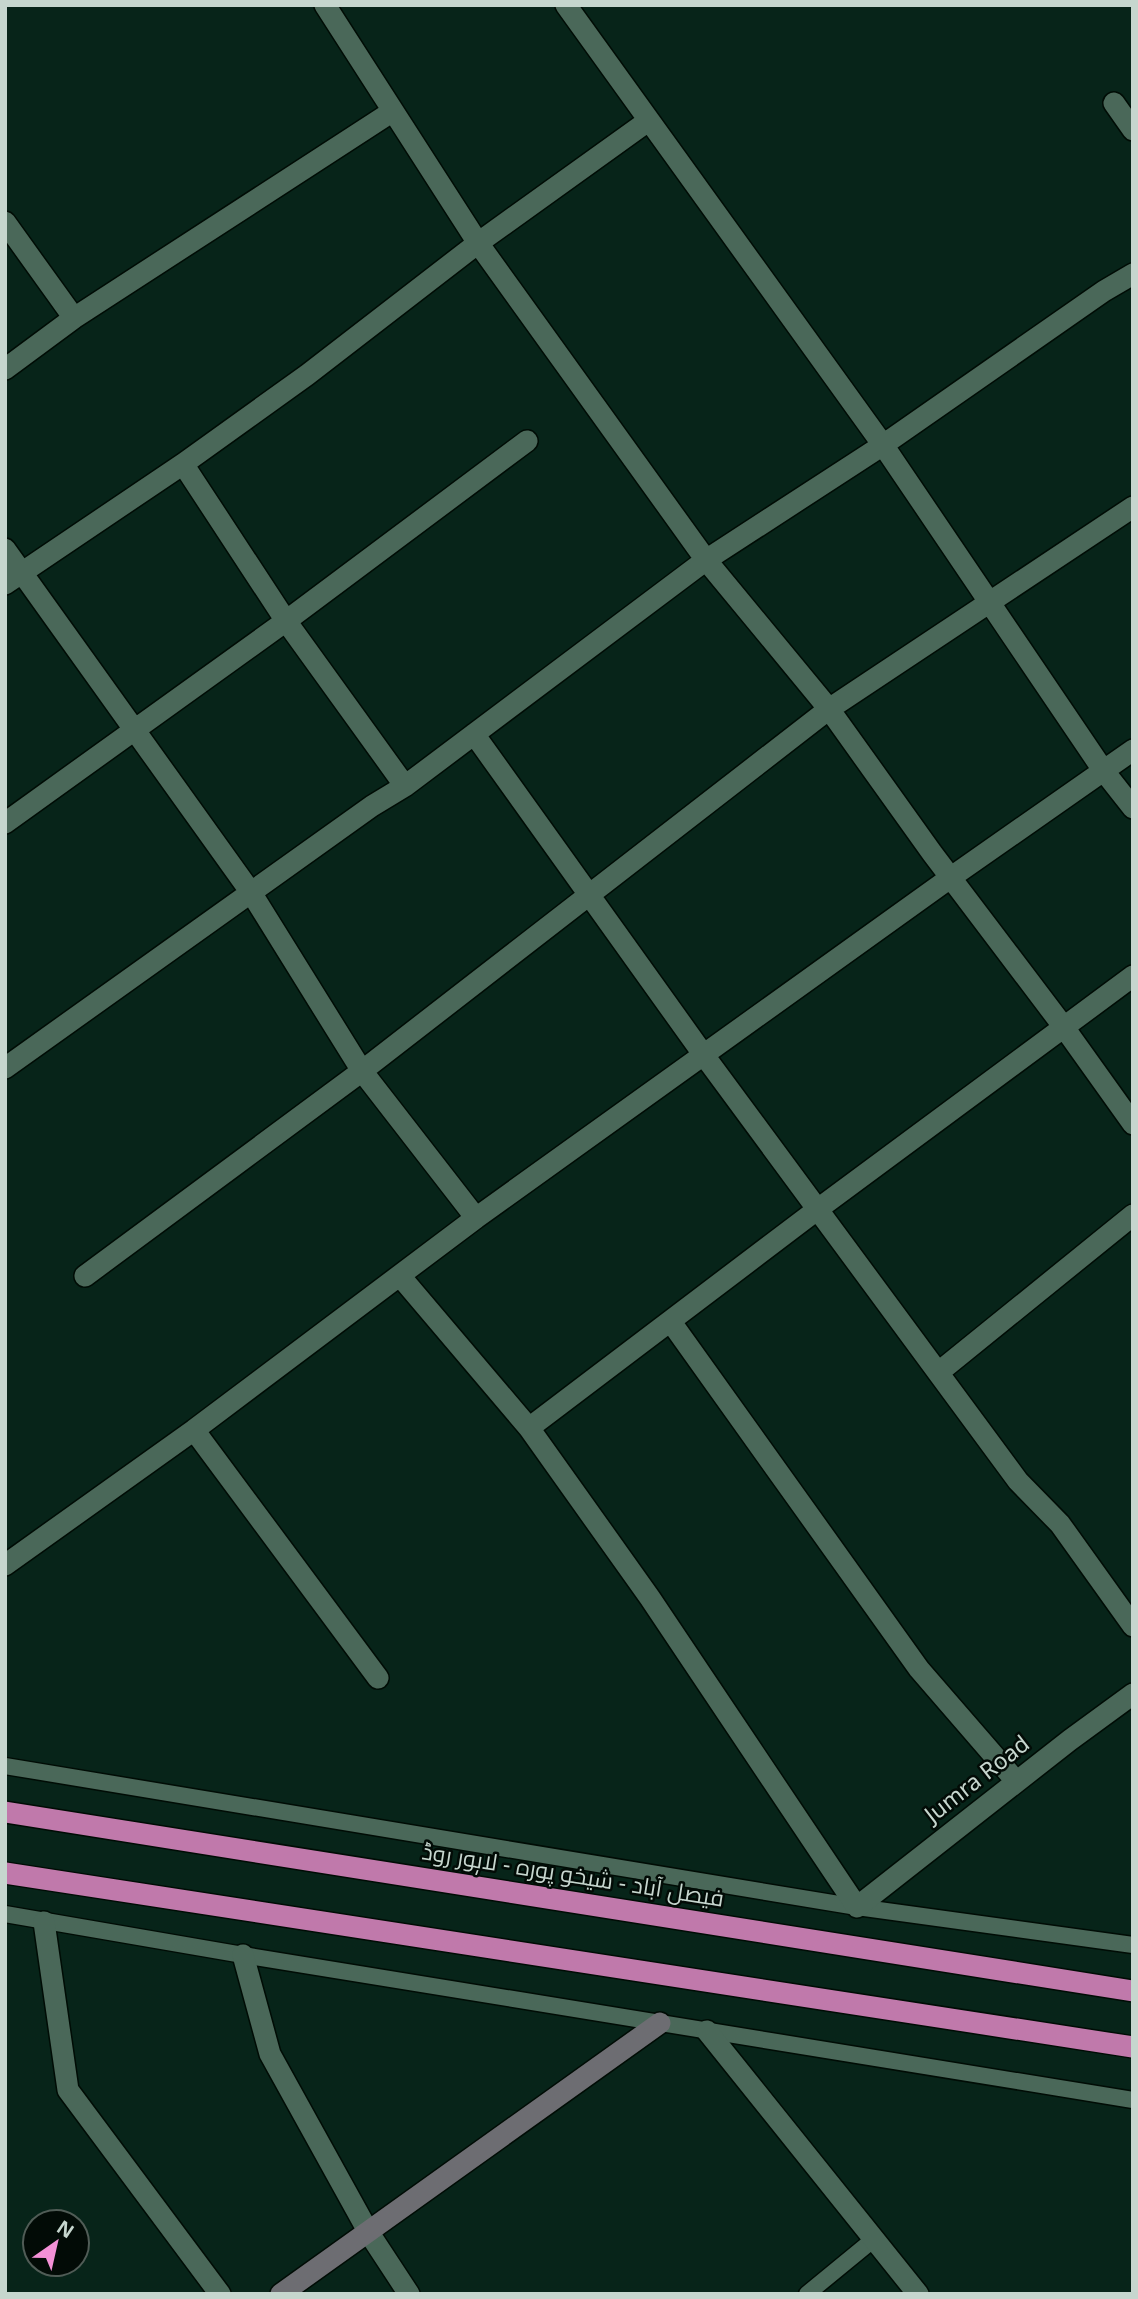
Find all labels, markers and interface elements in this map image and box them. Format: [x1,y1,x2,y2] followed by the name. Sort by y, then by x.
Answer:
[916,1727,1036,1831] street label: Jumra Road
[420,1834,726,1914] street label: فیصل آباد - شیخو پورہ - لاہور روڈ
[21,2208,91,2278] north arrow
[52,2214,79,2244] text: N

